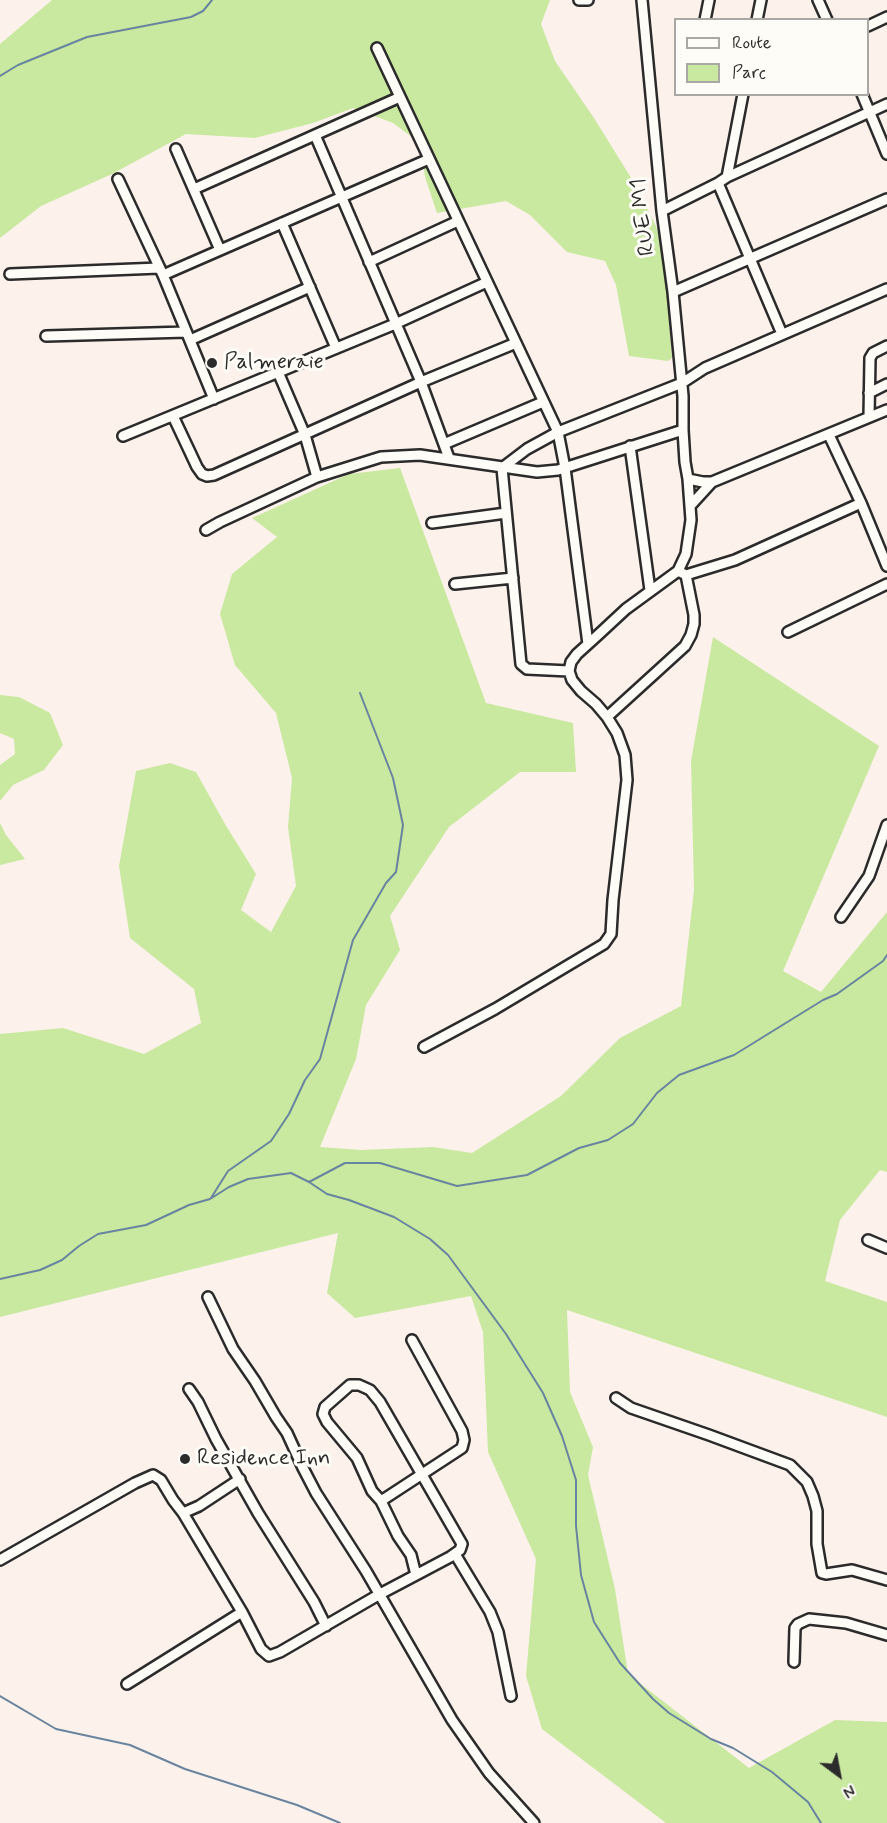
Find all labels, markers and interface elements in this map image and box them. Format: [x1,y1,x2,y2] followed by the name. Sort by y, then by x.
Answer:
[674,18,869,96] legend
[732,31,771,55] text: Route
[732,61,766,85] text: Parc
[626,177,662,257] street label: RUE M1
[224,350,324,376] place label: Palmeraie
[205,356,219,370] marker: Palmeraie
[197,1446,330,1472] place label: Residence Inn
[178,1452,192,1466] marker: Residence Inn
[809,1745,869,1805] north arrow
[839,1779,859,1802] text: N

